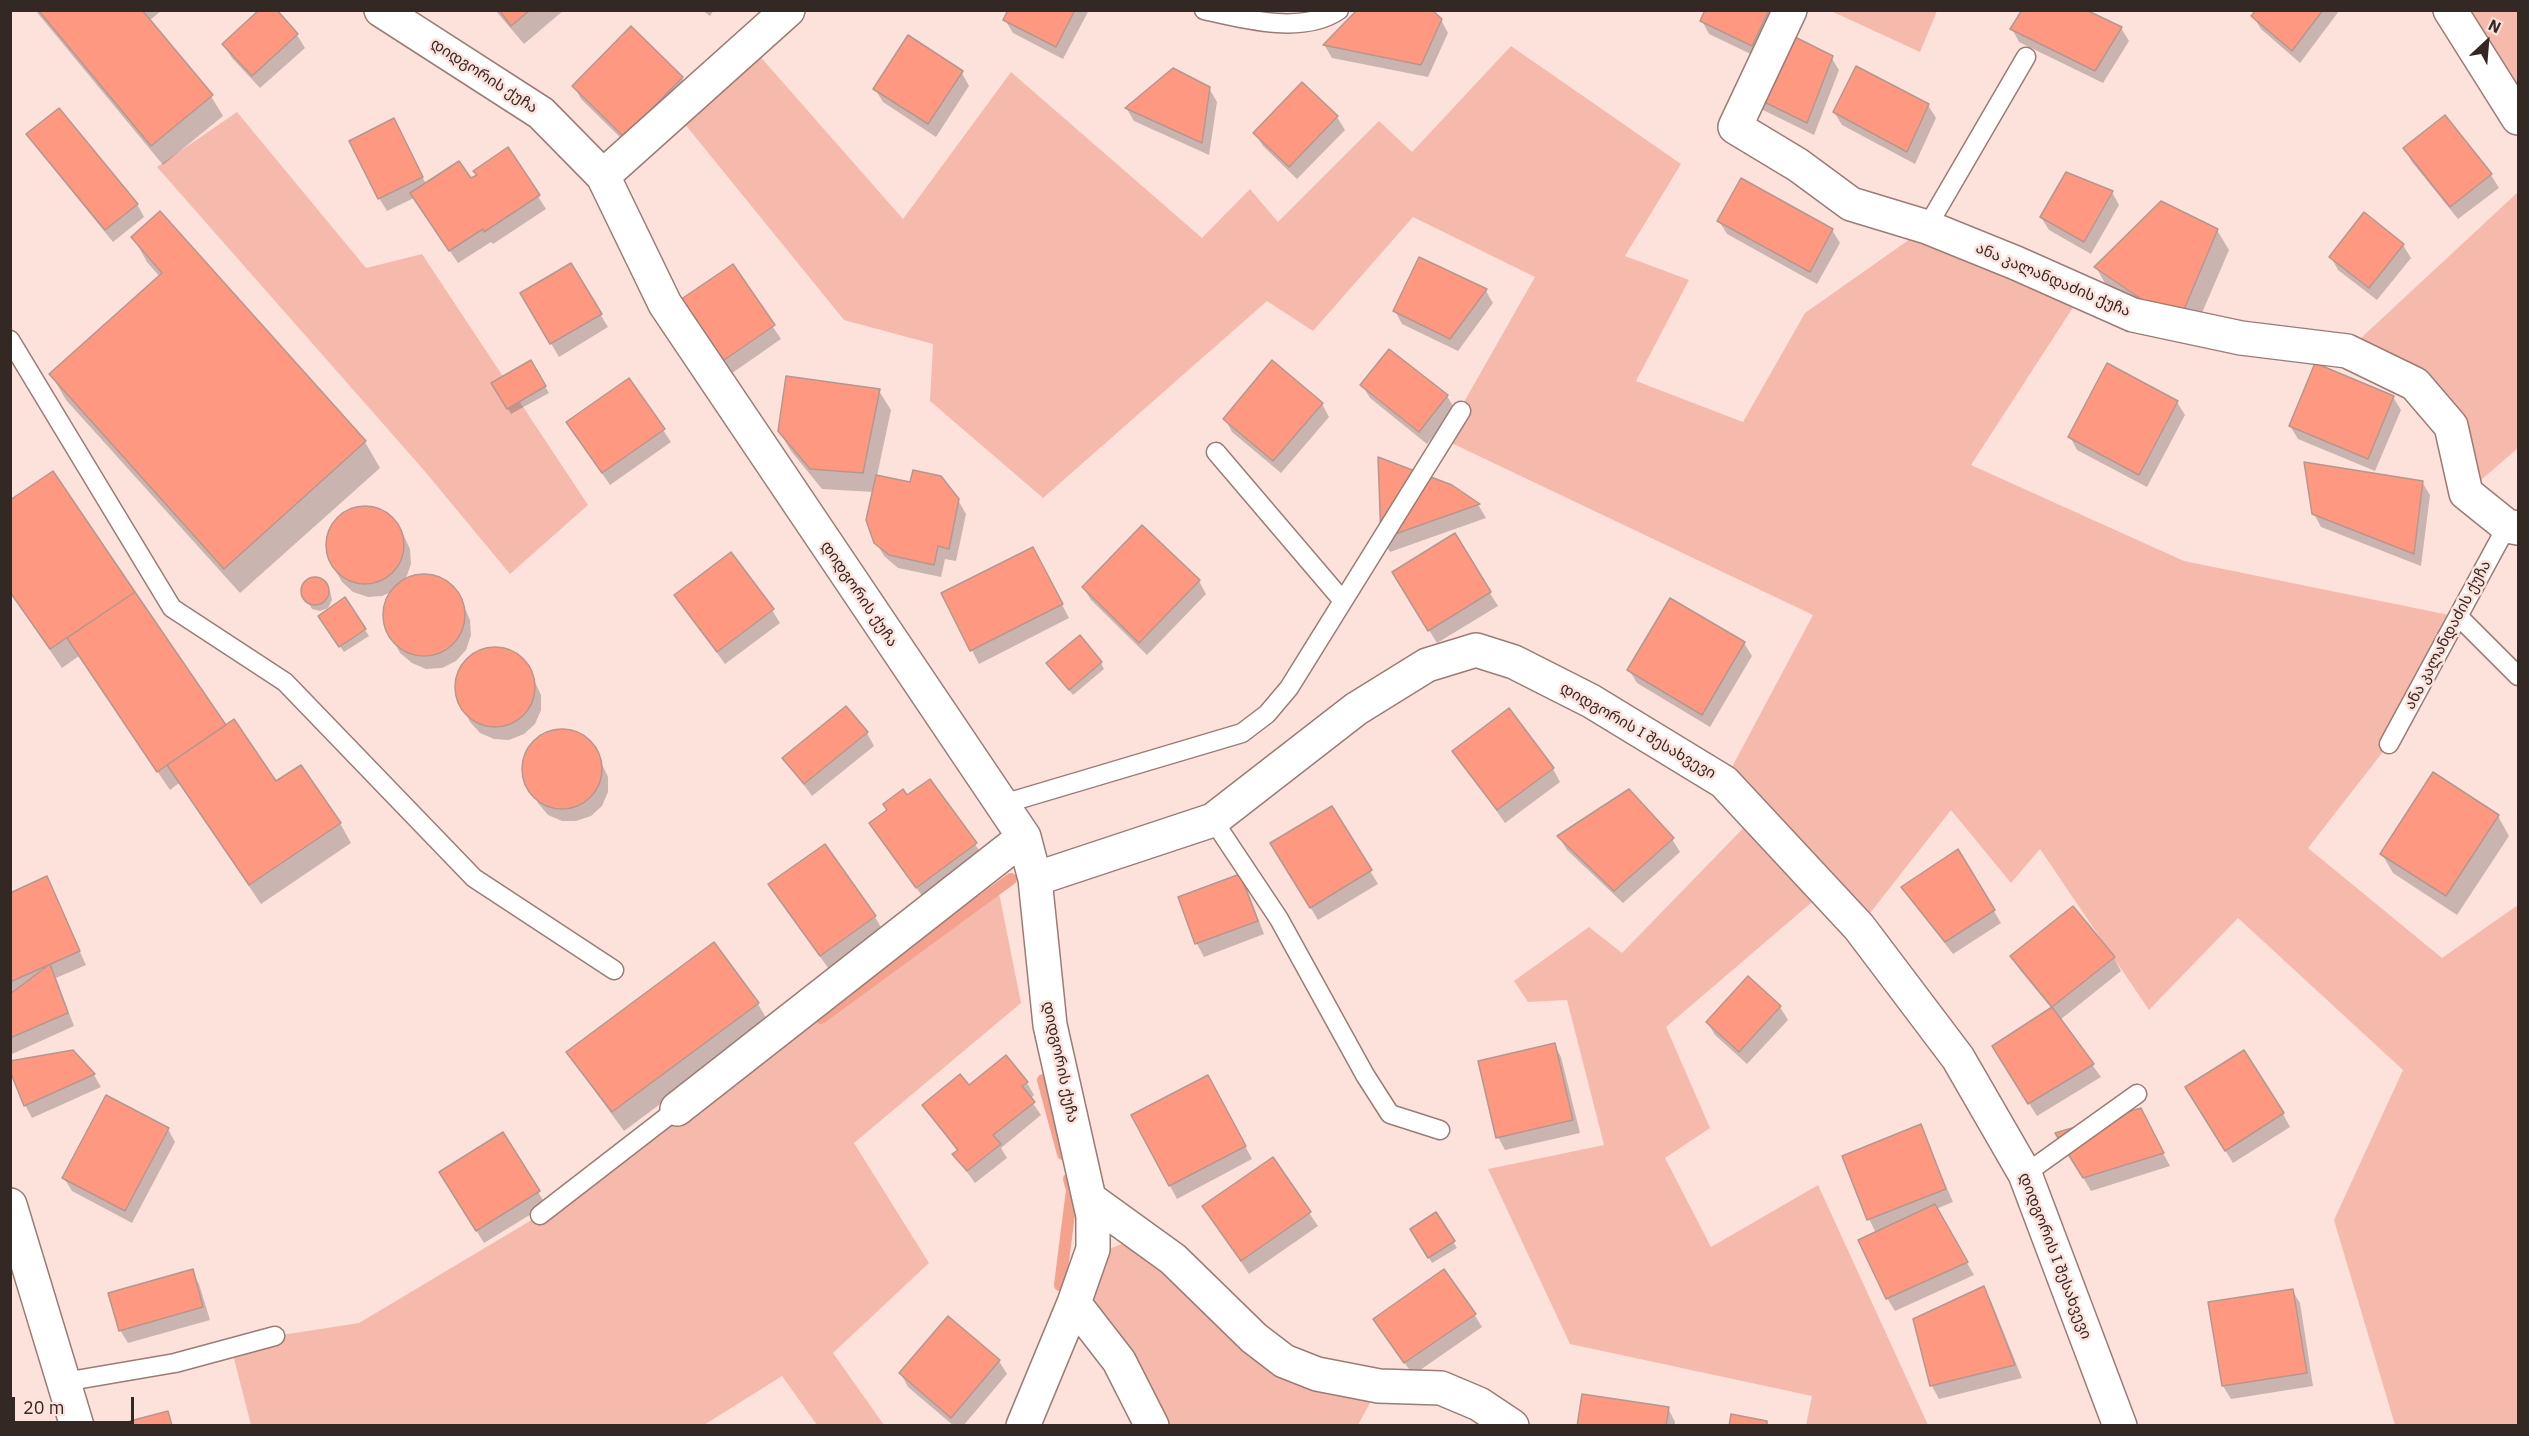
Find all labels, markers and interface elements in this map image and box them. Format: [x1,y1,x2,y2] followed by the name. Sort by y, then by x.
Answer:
[2457,12,2517,72] north arrow
[2485,14,2504,37] text: N
[427,35,541,117] street label: დიდგორის ქუჩა
[1973,239,2133,321] street label: ანა კალანდაძის ქუჩა
[817,538,901,650] street label: დიდგორის ქუჩა
[2401,557,2495,713] street label: ანა კალანდაძის ქუჩა
[1557,679,1719,783] street label: დიდგორის I შესახვევი
[1038,1000,1082,1124] street label: დიდგორის ქუჩა
[2015,1170,2095,1342] street label: დიდგორის I შესახვევი
[15,1385,136,1423] scale bar
[23,1396,65,1419] text: 20 m

